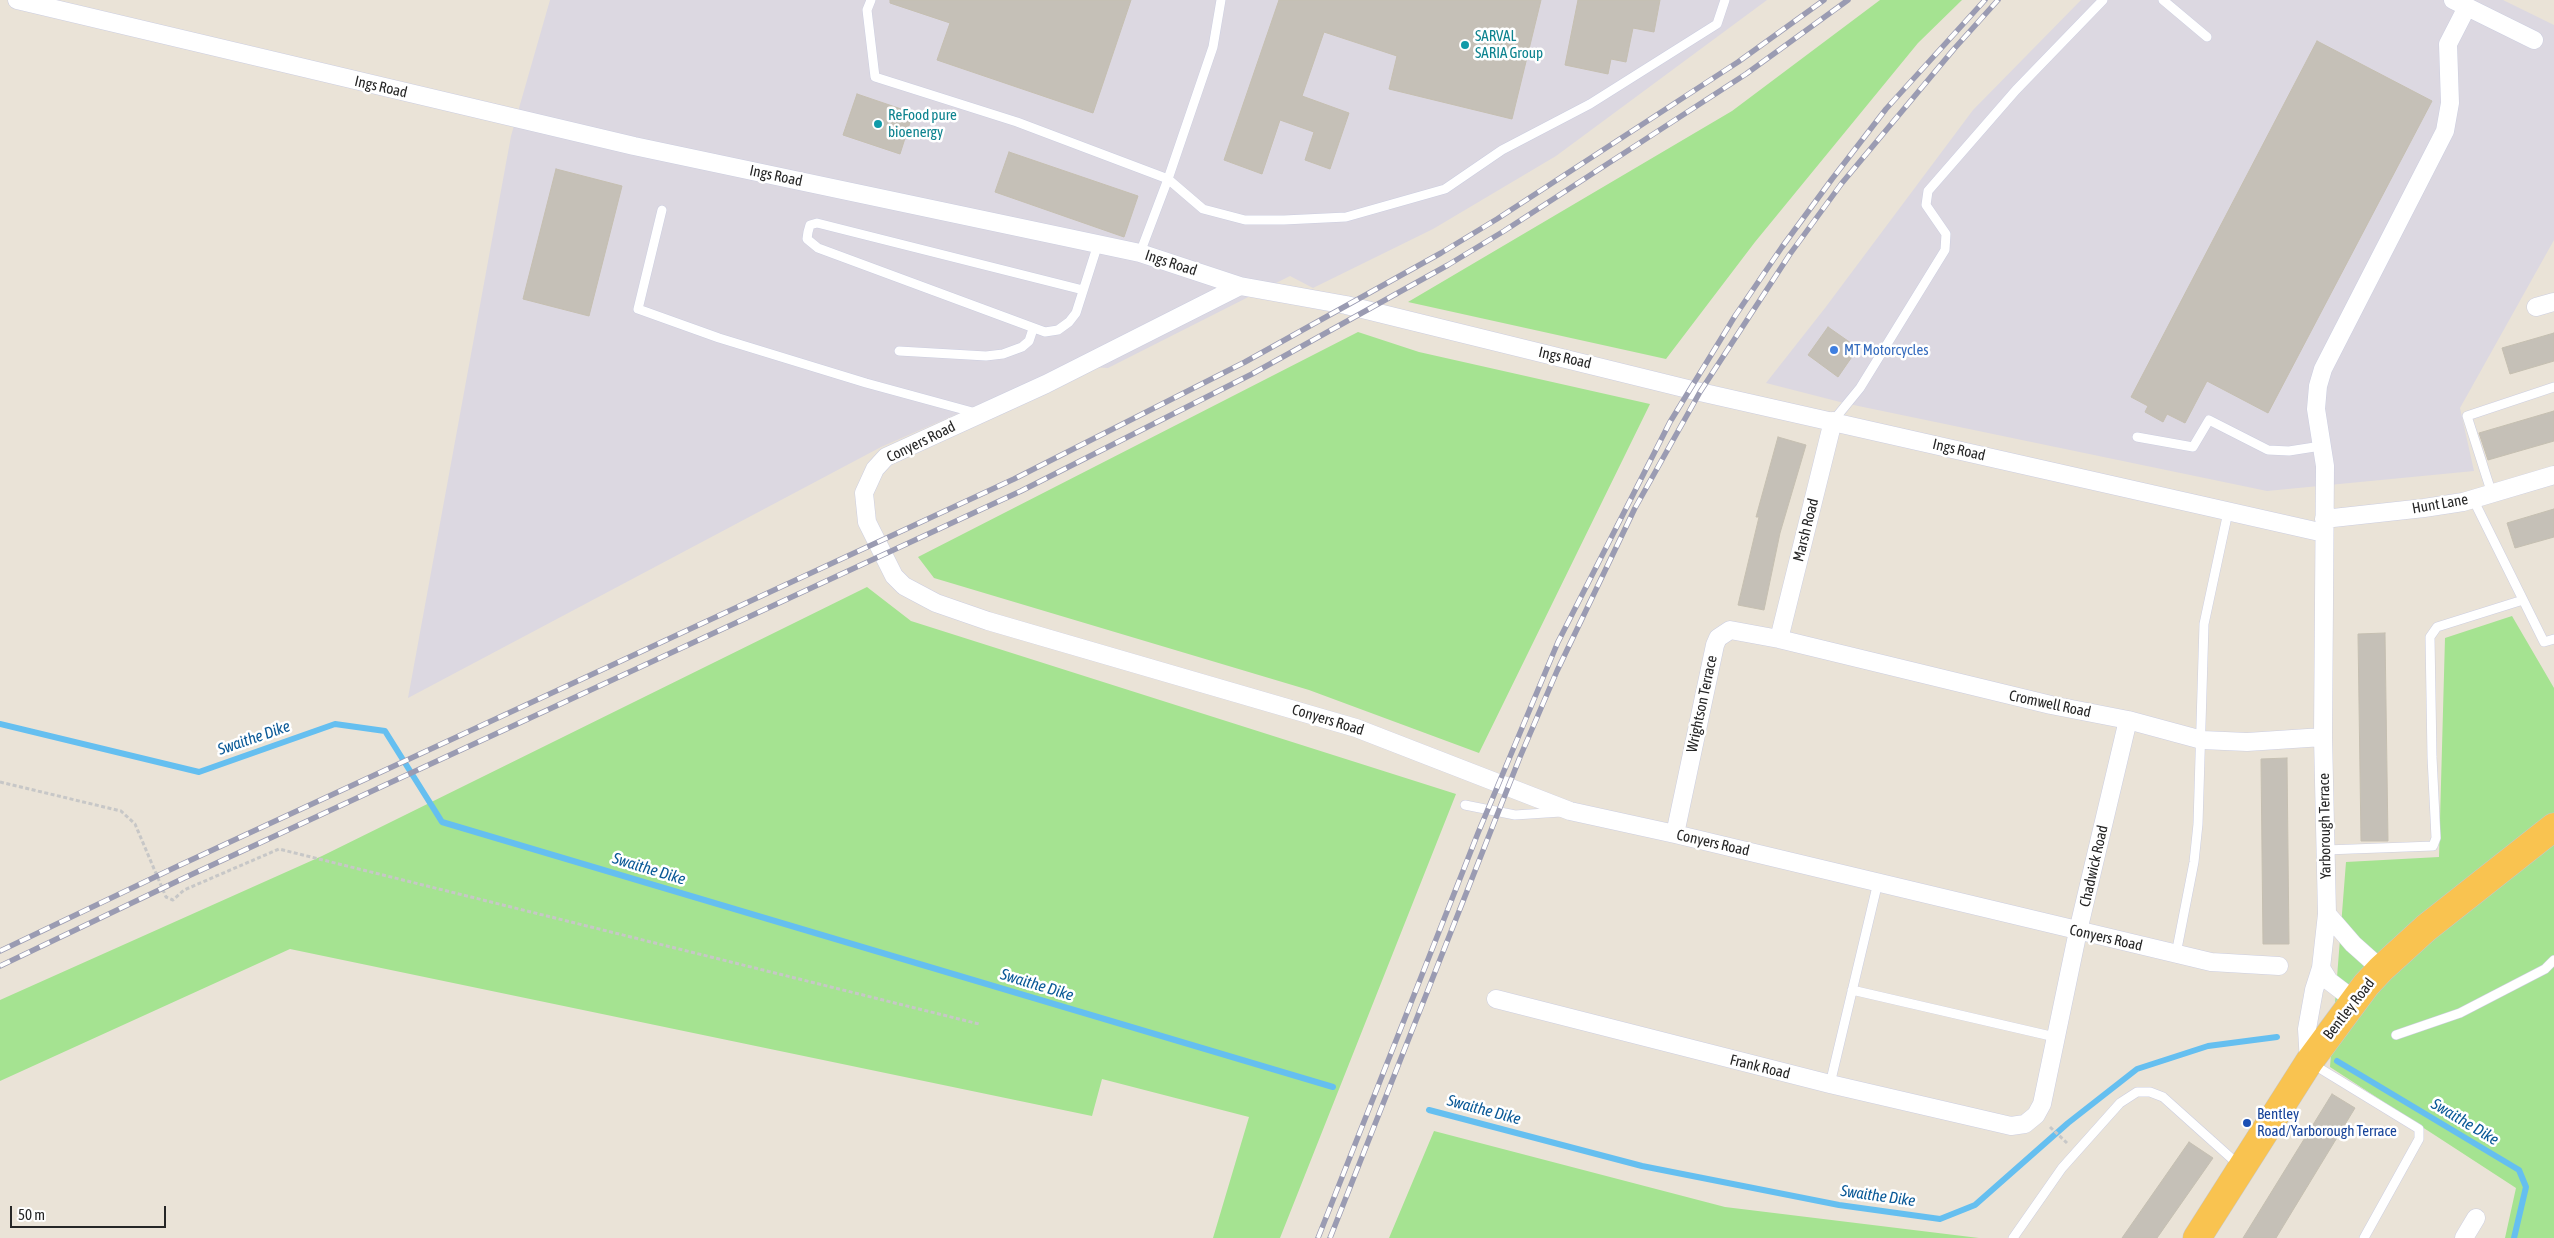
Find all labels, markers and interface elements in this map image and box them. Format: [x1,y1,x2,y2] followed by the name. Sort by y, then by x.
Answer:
[1475,27,1543,62] place label: SARVAL SARIA Group
[1459,39,1471,51] marker: SARVAL SARIA Group
[353,72,409,102] street label: Ings Road
[888,106,957,141] place label: ReFood pure bioenergy
[872,118,884,130] marker: ReFood pure bioenergy
[748,162,804,190] street label: Ings Road
[1143,246,1199,280] street label: Ings Road
[1844,341,1928,359] place label: MT Motorcycles
[1537,343,1593,373] street label: Ings Road
[1828,344,1840,356] marker: MT Motorcycles
[884,418,958,466] street label: Conyers Road
[1931,435,1987,465] street label: Ings Road
[2411,490,2469,518] street label: Hunt Lane
[1789,496,1823,564] street label: Marsh Road
[1683,654,1721,754] street label: Wrightson Terrace
[2007,687,2093,721] street label: Cromwell Road
[1290,701,1366,739] street label: Conyers Road
[215,717,293,759] water label: Swaithe Dike
[2315,773,2335,879] street label: Yarborough Terrace
[2076,823,2112,909] street label: Chadwick Road
[1675,826,1751,860] street label: Conyers Road
[610,849,688,889] water label: Swaithe Dike
[2068,921,2144,955] street label: Conyers Road
[998,965,1076,1005] water label: Swaithe Dike
[2319,975,2379,1043] street label: Bentley Road
[1728,1051,1792,1083] street label: Frank Road
[1445,1091,1523,1129] water label: Swaithe Dike
[2428,1094,2502,1150] water label: Swaithe Dike
[2257,1105,2397,1140] place label: Bentley Road/Yarborough Terrace
[2241,1117,2253,1129] marker: Bentley Road/Yarborough Terrace
[1839,1181,1917,1211] water label: Swaithe Dike
[12,1196,169,1228] scale bar
[18,1206,45,1223] text: 50 m

